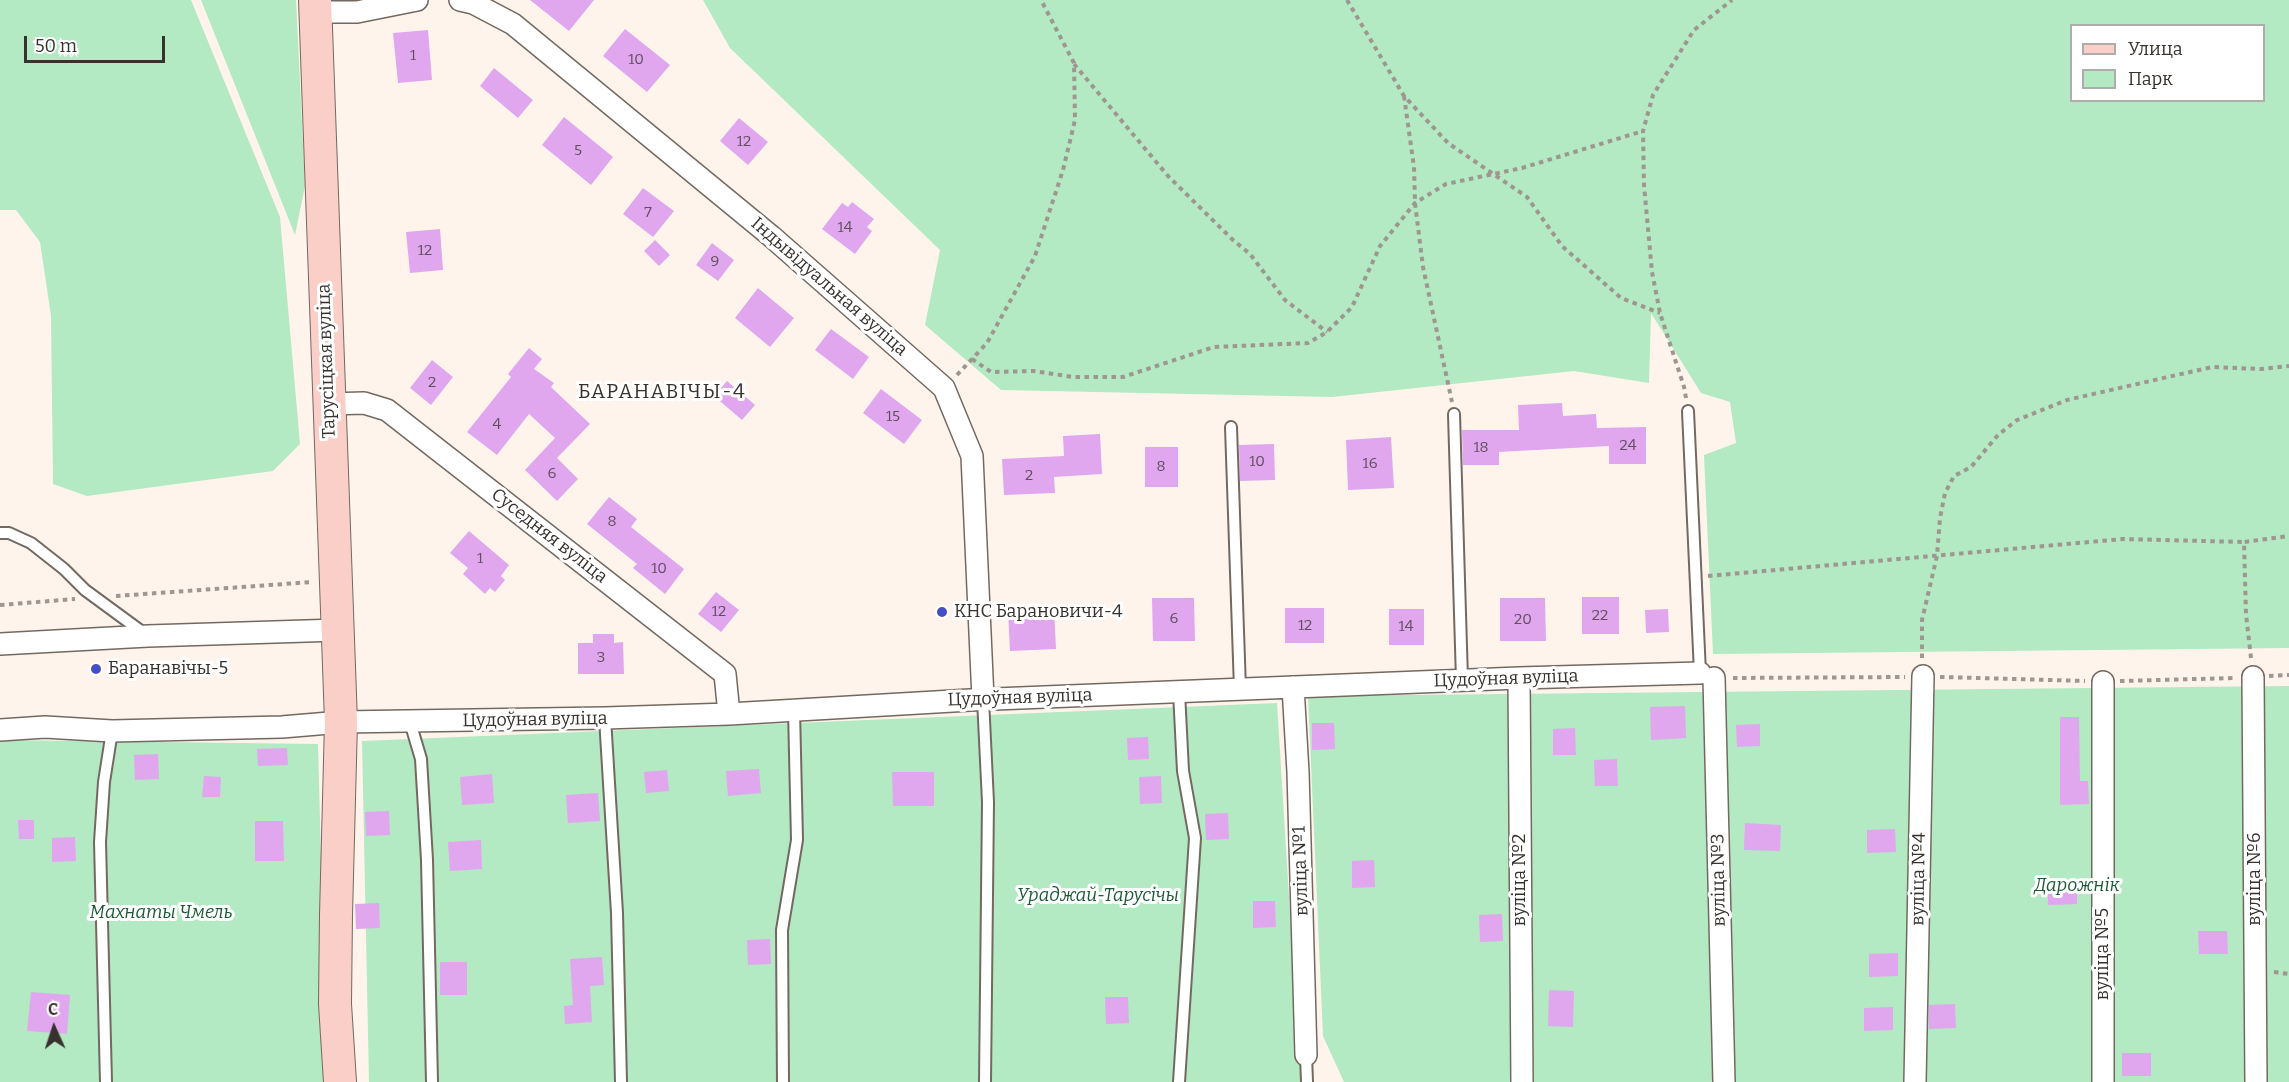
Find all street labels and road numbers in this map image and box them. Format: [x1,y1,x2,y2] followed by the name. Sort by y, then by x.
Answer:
[746,213,912,361] street label: Індывідуальная вуліца
[314,283,340,439] street label: Тарусіцкая вуліца
[487,484,611,588] street label: Суседняя вуліца
[1433,666,1579,692] street label: Цудоўная вуліца
[947,685,1093,711] street label: Цудоўная вуліца
[462,708,608,732] street label: Цудоўная вуліца
[1289,826,1313,916] street label: вуліца №1
[1907,832,1931,926] street label: вуліца №4
[2244,832,2266,926] street label: вуліца №6
[1707,833,1731,927] street label: вуліца №3
[1509,834,1531,926] street label: вуліца №2
[2092,908,2114,1000] street label: вуліца №5

